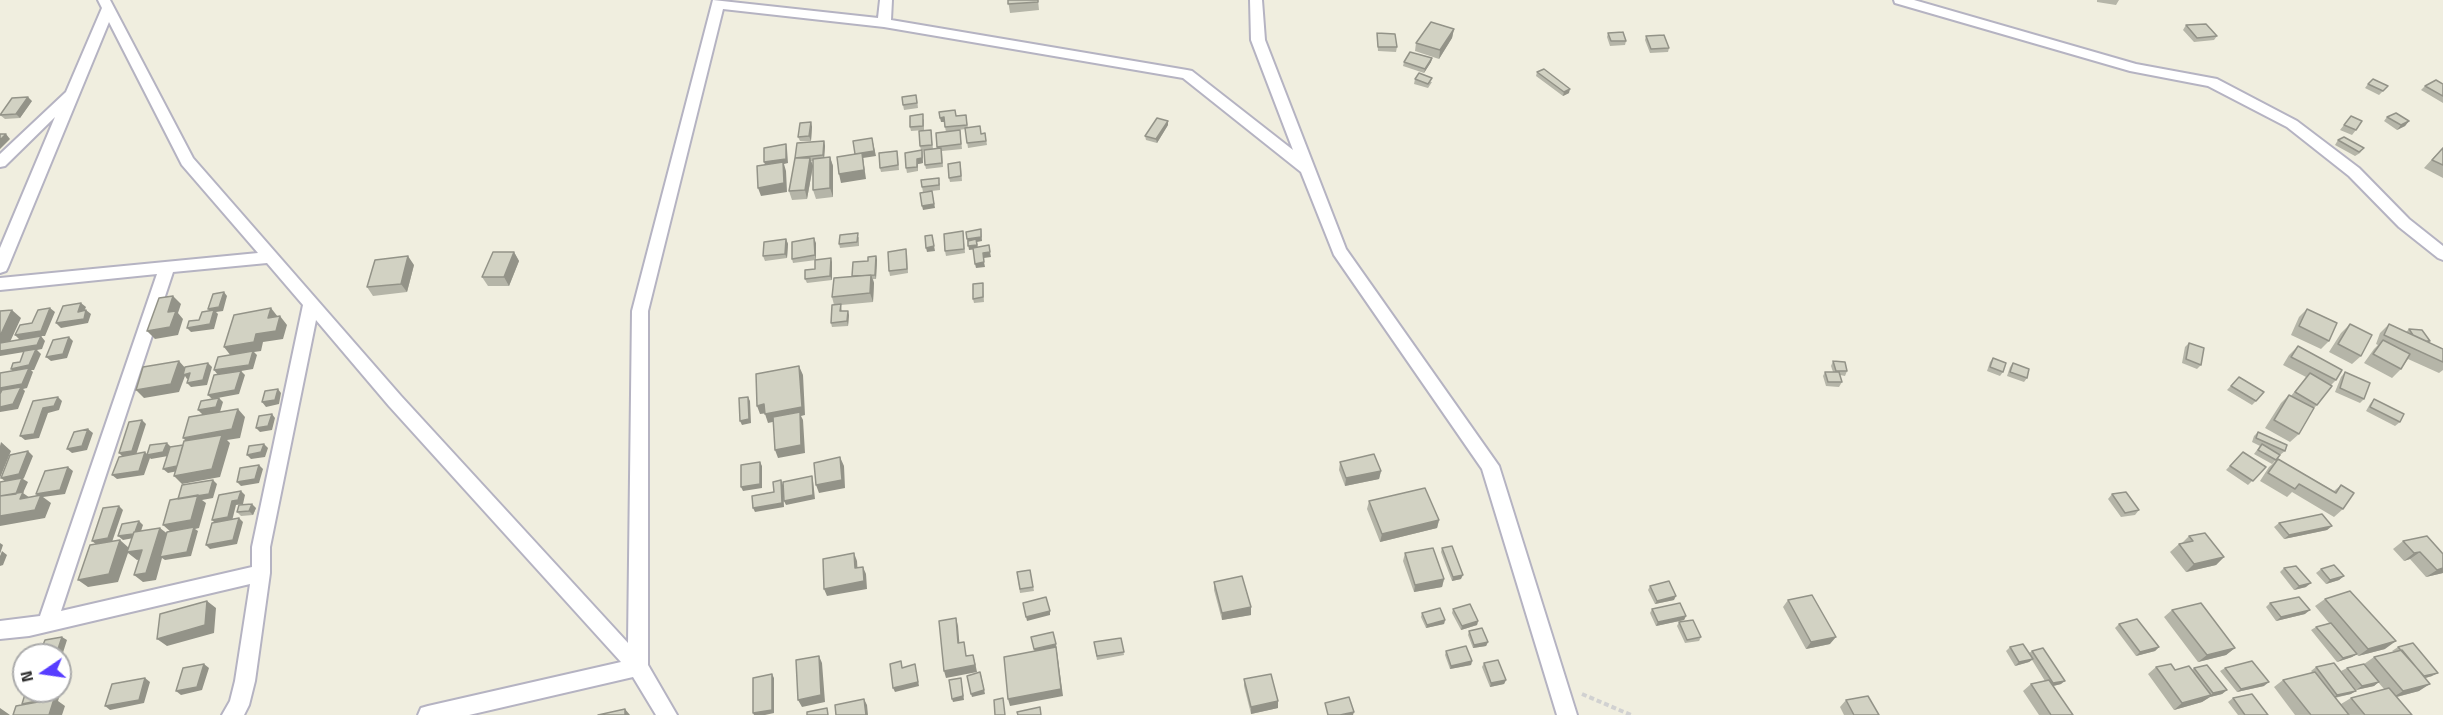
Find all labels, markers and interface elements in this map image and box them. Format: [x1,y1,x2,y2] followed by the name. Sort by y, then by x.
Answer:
[12,643,72,703] north arrow
[13,668,39,685] text: N

